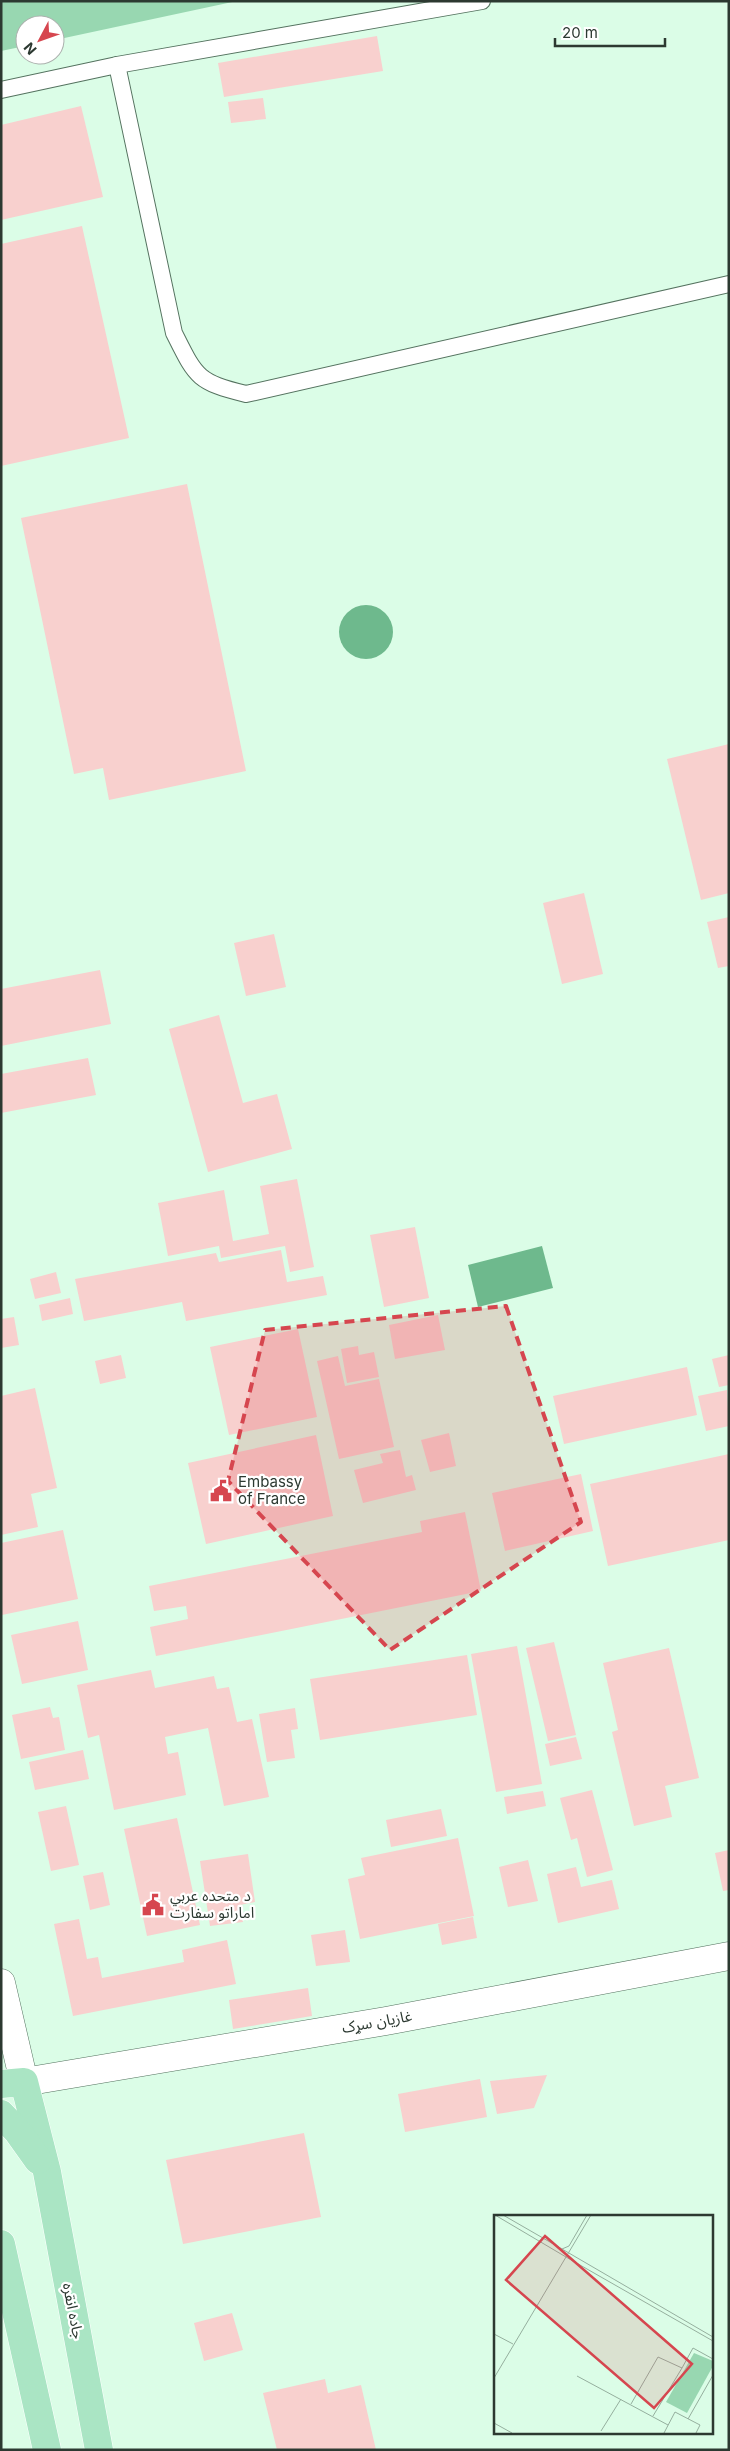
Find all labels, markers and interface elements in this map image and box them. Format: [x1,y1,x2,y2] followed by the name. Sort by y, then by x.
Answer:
[15,15,65,65] north arrow
[555,15,665,47] scale bar
[562,23,598,42] text: 20 m
[20,39,40,58] text: N
[238,1472,305,1508] place label: Embassy of France
[208,1478,234,1504] public building icon: Embassy of France
[170,1886,254,1922] place label: د متحده عربي اماراتو سفارت
[140,1892,166,1918] public building icon: د متحده عربي اماراتو سفارت
[341,2006,414,2037] street label: غازیان سړک
[494,2215,712,2434] inset map
[59,2281,88,2341] street label: جاده انقره

